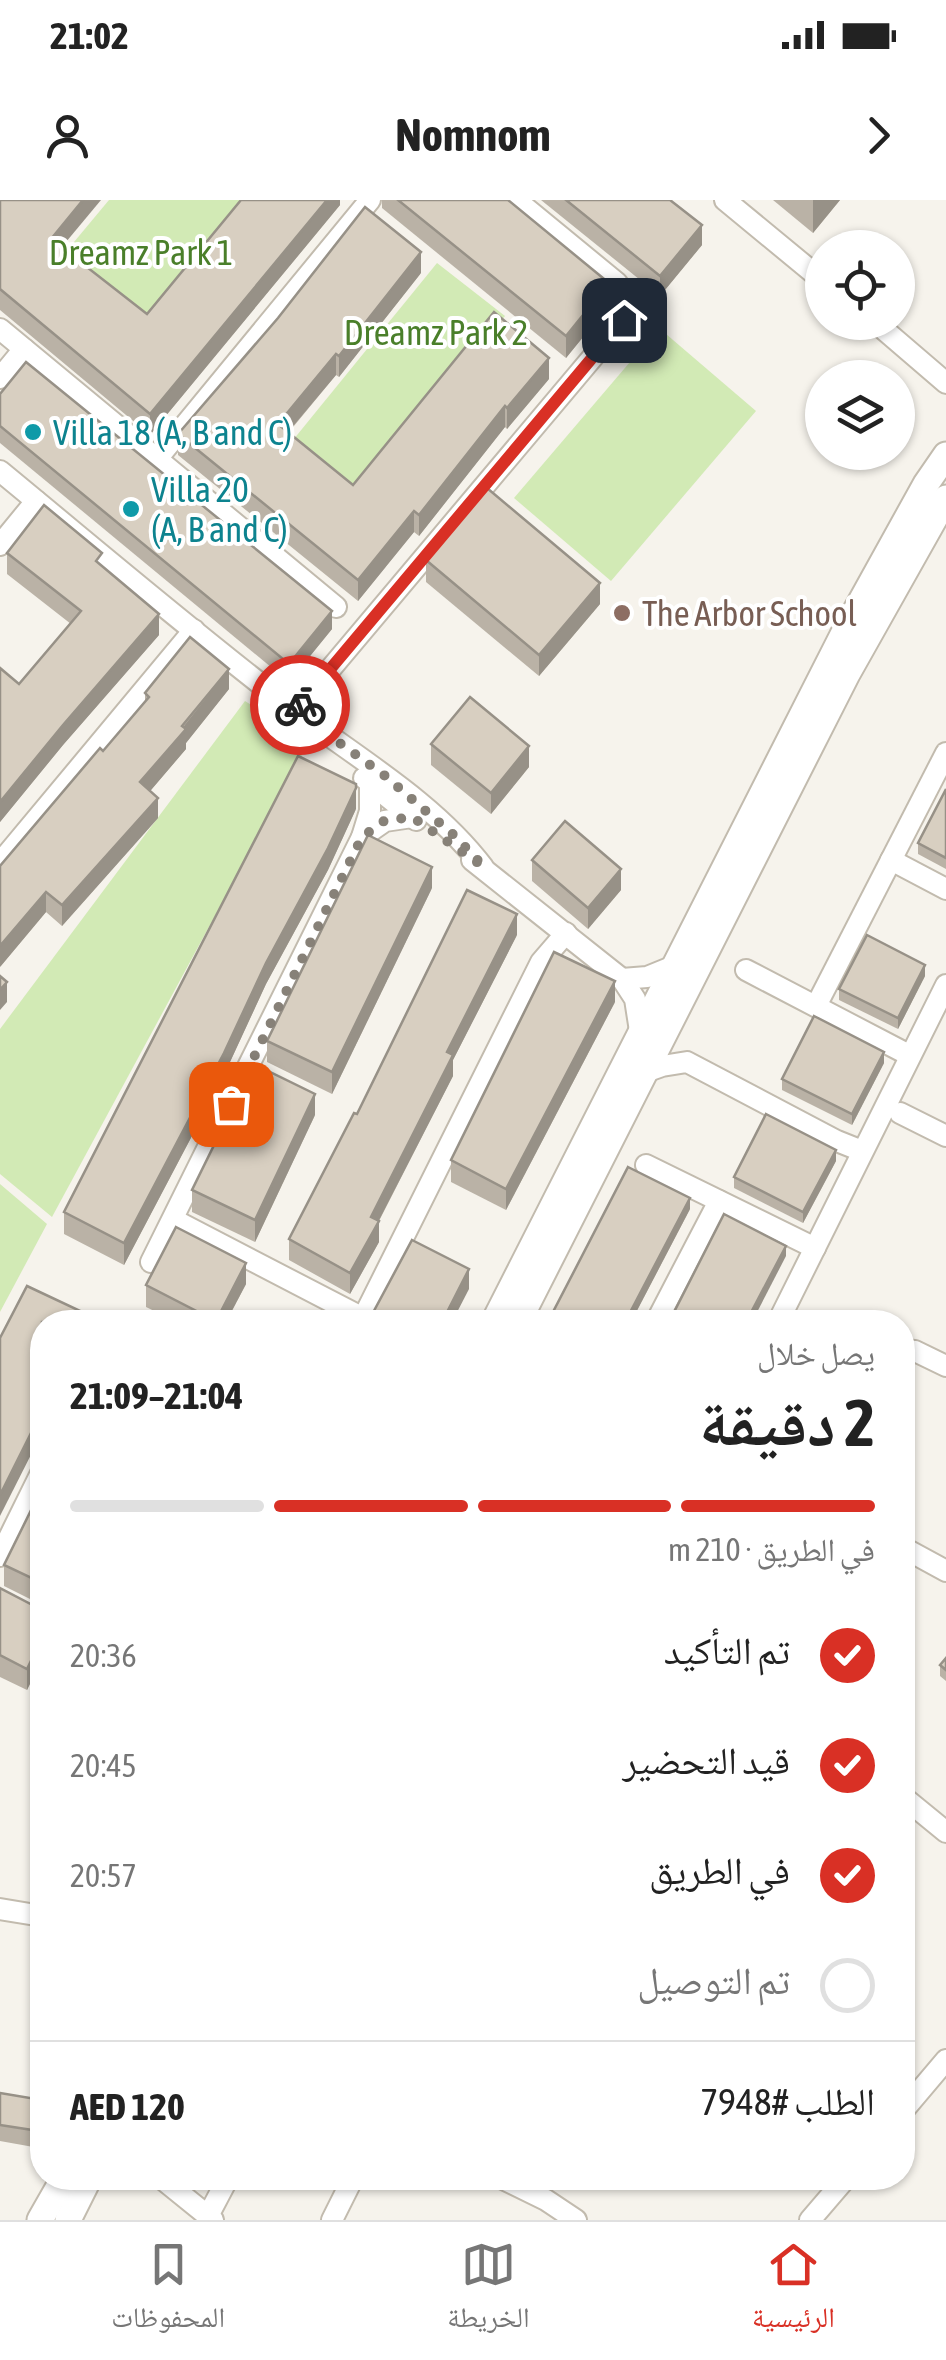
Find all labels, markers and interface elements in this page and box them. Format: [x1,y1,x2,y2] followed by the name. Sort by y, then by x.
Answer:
[50,14,129,57] text: 21:02
[40,108,95,163] icon: person
[851,108,906,163] icon: forward
[395,109,551,161] text: Nomnom
[805,230,915,470] map controls
[805,230,915,340] button: locate
[49,232,233,272] park label: Dreamz Park 1
[582,278,667,363] pin
[597,293,652,348] icon: home
[344,312,528,352] park label: Dreamz Park 2
[805,360,915,470] button: layers
[53,412,292,452] place label: Villa 18 (A, B and C)
[22,421,44,443] marker: Villa 18 (A, B and C)
[151,469,288,549] place label: Villa 20 (A, B and C)
[120,498,142,520] marker: Villa 20 (A, B and C)
[642,593,857,633] place label: The Arbor School
[611,602,633,624] marker: The Arbor School
[250,655,350,755] courier
[273,678,328,733] icon: bike
[189,1062,274,1147] pin
[204,1077,259,1132] icon: bag
[757,1335,875,1372] text: يصل خلال
[70,1374,243,1417] text: 21:04–21:09
[699,1385,875,1460] text: 2 دقيقة
[668,1531,875,1568] text: في الطريق · 210 m
[820,1628,875,1683] icon: check
[664,1629,790,1672] text: تم التأكيد
[70,1637,137,1674] text: 20:36
[820,1738,875,1793] icon: check
[622,1739,790,1782] text: قيد التحضير
[70,1747,137,1784] text: 20:45
[820,1848,875,1903] icon: check
[649,1849,790,1892] text: في الطريق
[70,1857,137,1894] text: 20:57
[637,1959,790,2002] text: تم التوصيل
[700,2080,875,2123] text: الطلب #7948
[70,2085,185,2128] text: AED 120
[111,2237,225,2345] tab: المحفوظات
[447,2237,530,2345] tab: الخريطة
[752,2237,835,2345] tab: الرئيسية

